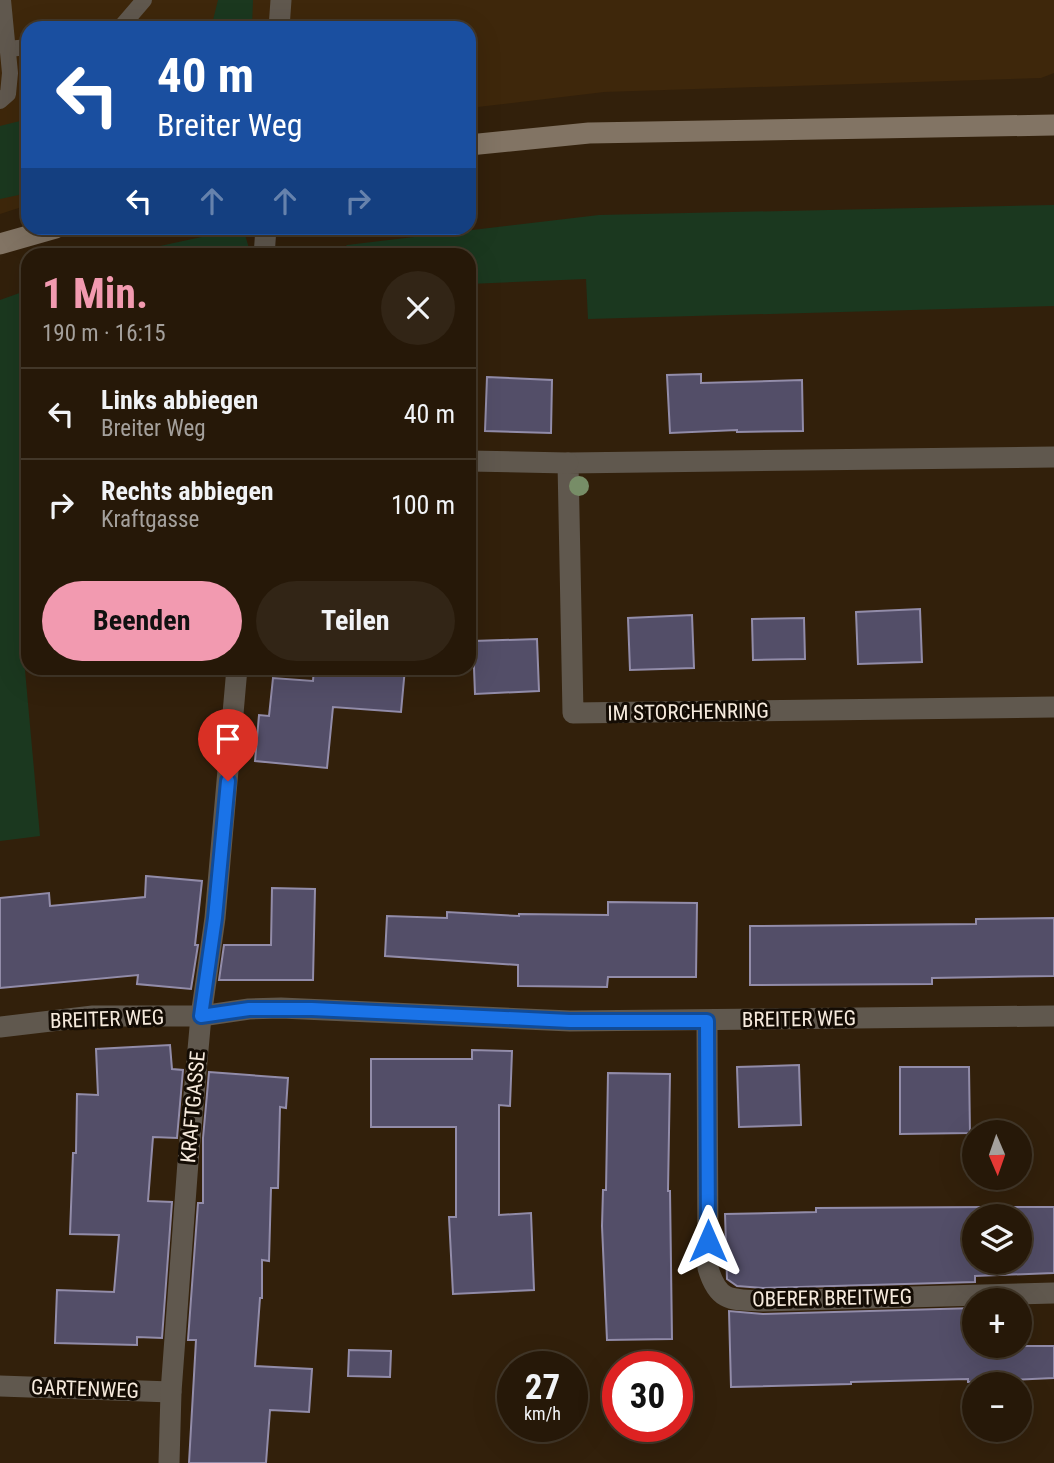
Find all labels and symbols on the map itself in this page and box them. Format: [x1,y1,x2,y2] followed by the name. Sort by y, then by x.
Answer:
[607,699,769,725] street label: IM STORCHENRING
[198,709,258,781] pin
[50,1005,164,1033] street label: BREITER WEG
[742,1006,856,1032] street label: BREITER WEG
[176,1050,210,1164] street label: KRAFTGASSE
[962,1120,1032,1190] north arrow
[671,1204,745,1278] position arrow
[752,1285,912,1311] street label: OBERER BREITWEG
[602,1351,693,1442] speed limit sign: 30
[31,1375,139,1403] street label: GARTENWEG

